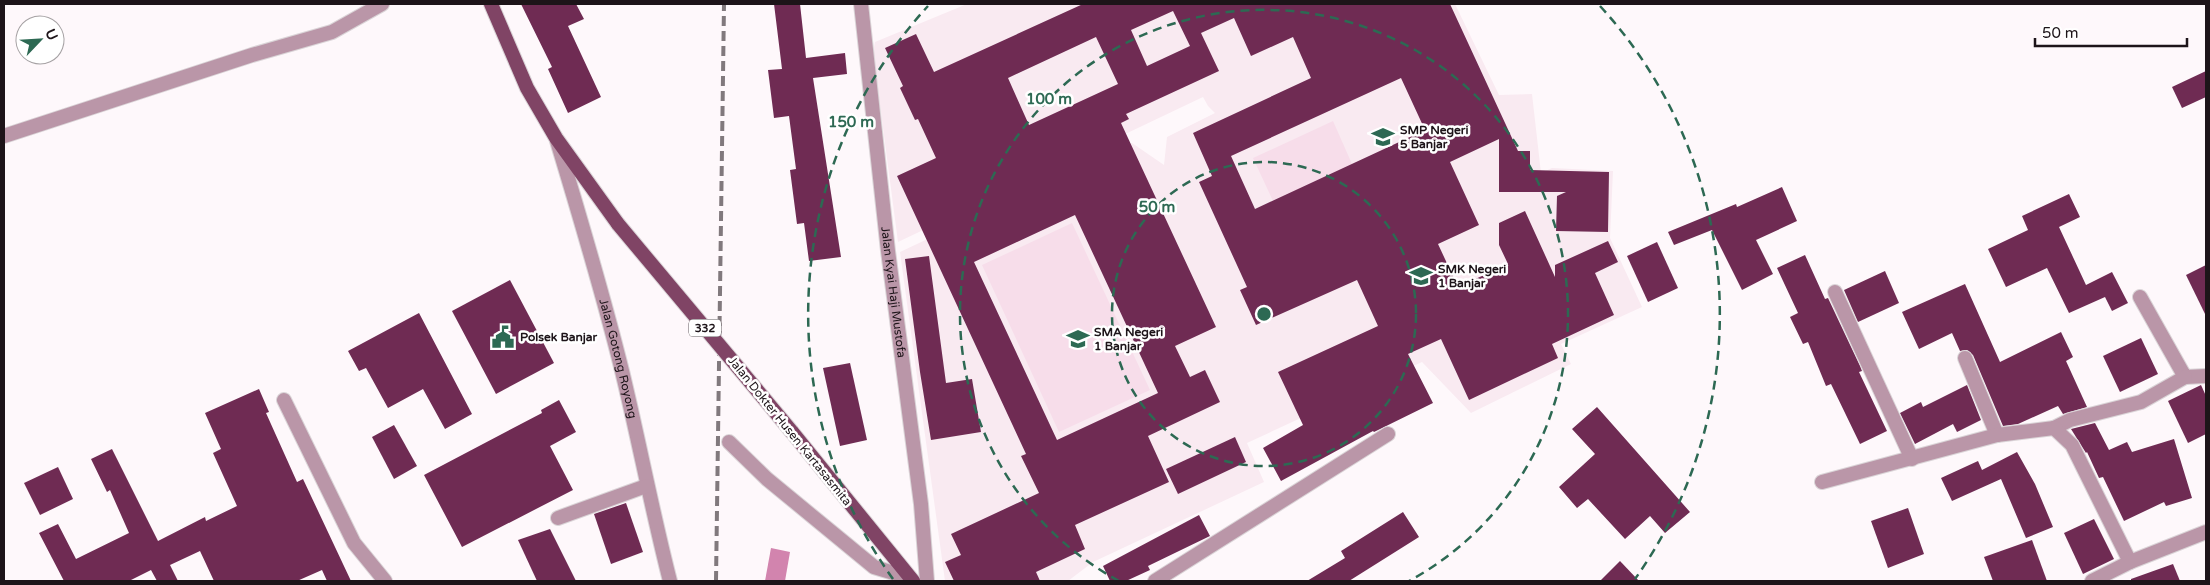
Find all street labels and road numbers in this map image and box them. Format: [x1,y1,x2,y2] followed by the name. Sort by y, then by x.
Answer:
[878,226,909,359] street label: Jalan Kyai Haji Mustofa
[596,297,640,420] street label: Jalan Gotong Royong
[689,319,721,336] road number: 332
[726,354,854,508] street label: Jalan Dokter Husen Kartasasmita

